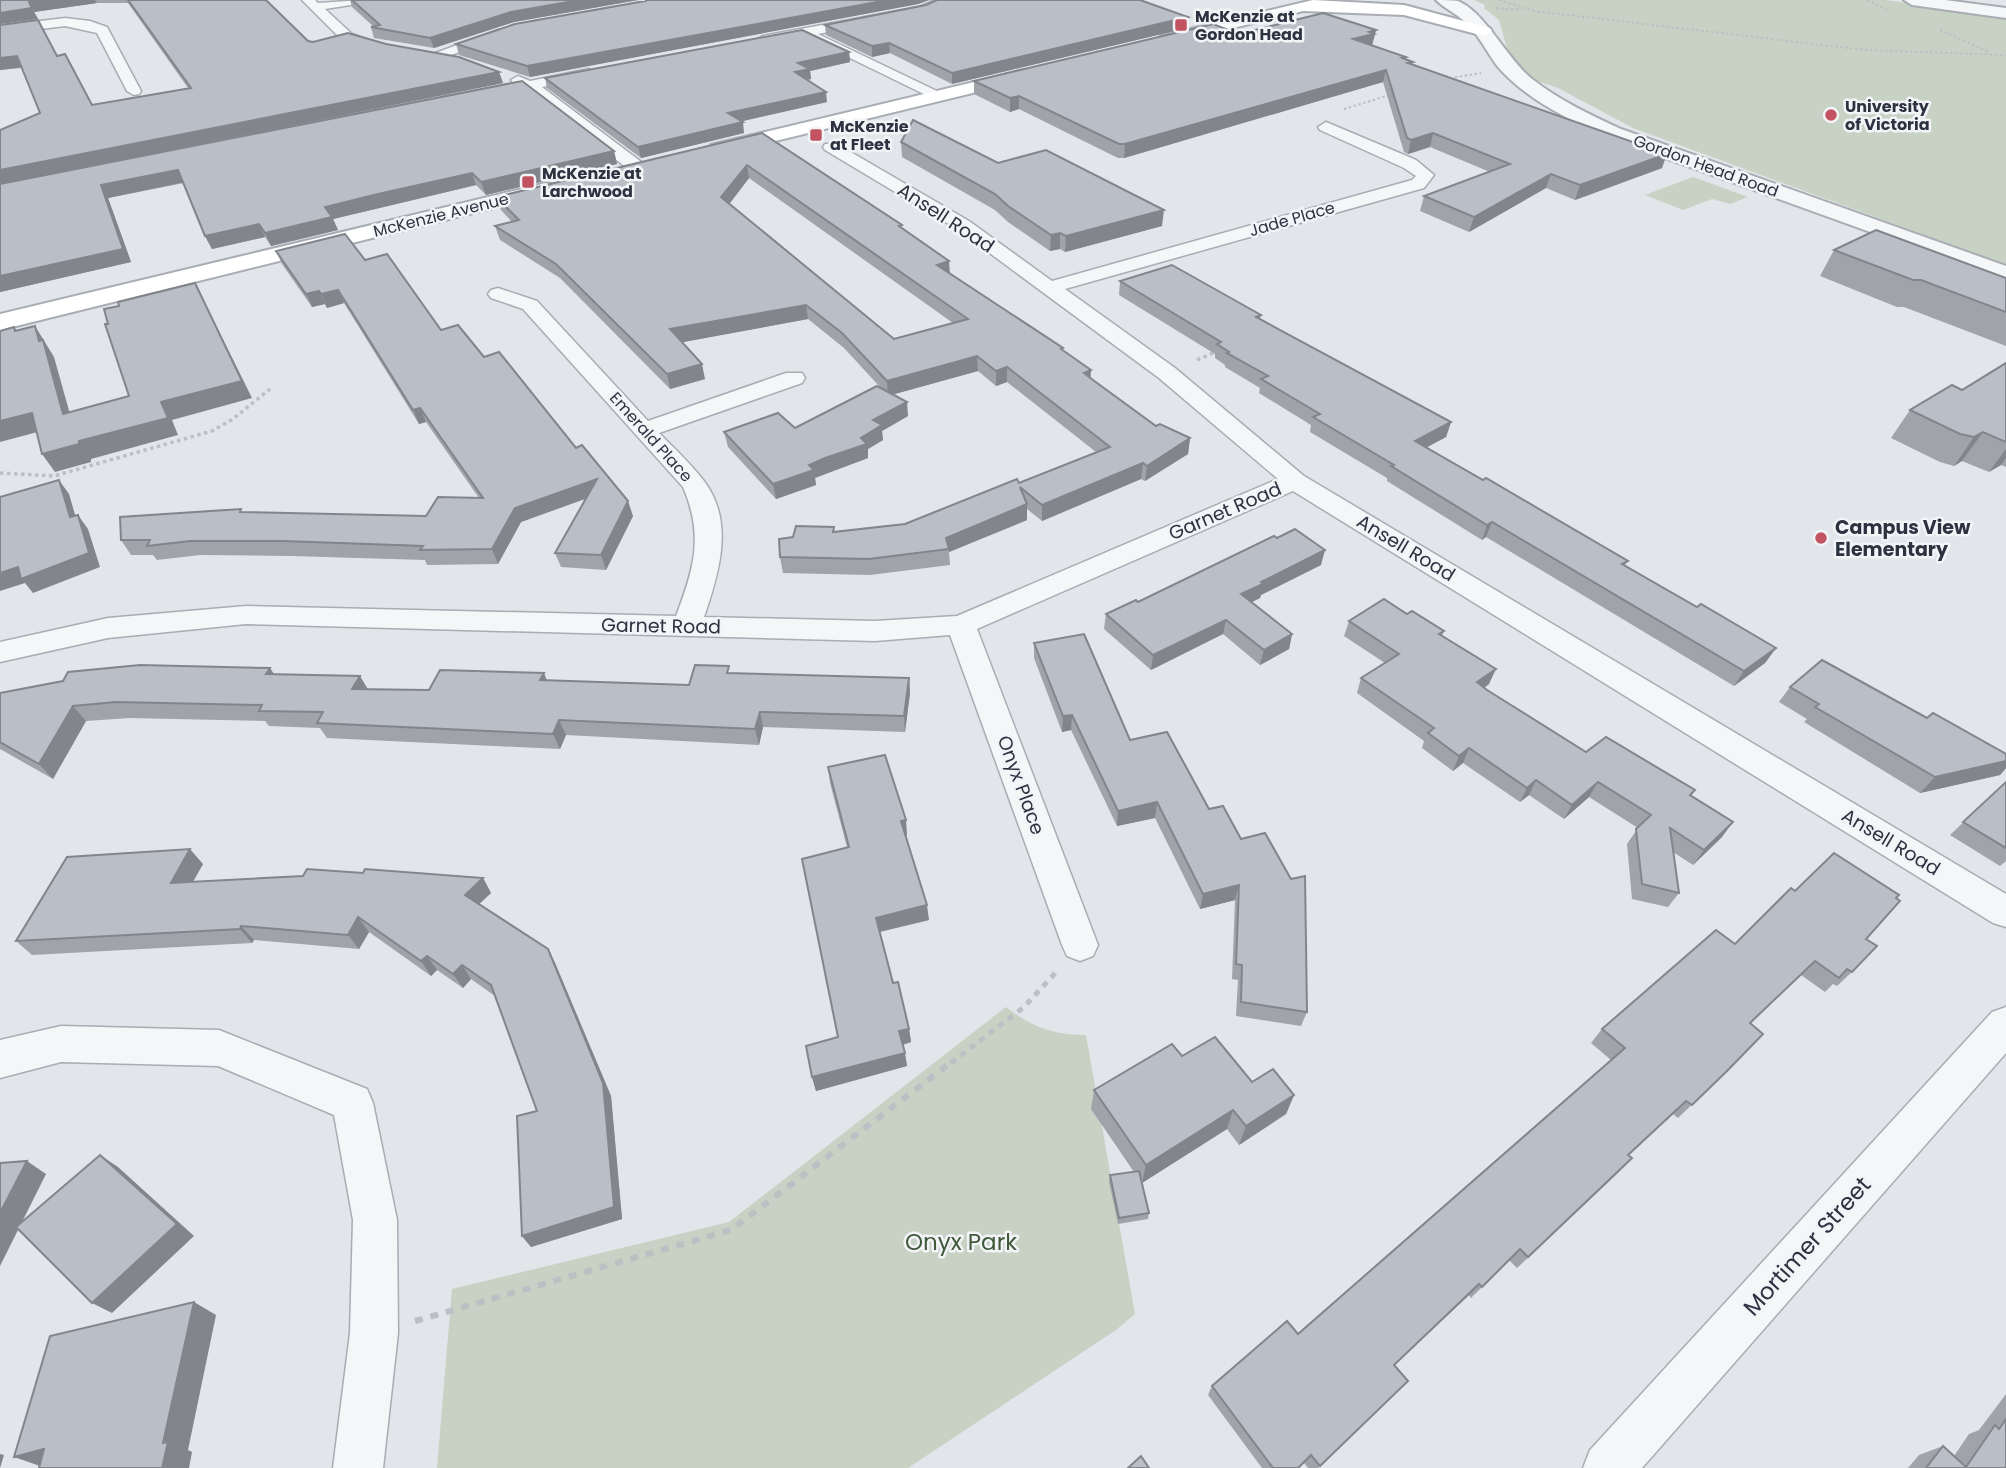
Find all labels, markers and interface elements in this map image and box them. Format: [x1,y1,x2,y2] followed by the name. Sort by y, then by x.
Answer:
[1195,5,1303,46] place label: McKenzie at Gordon Head
[1173,17,1189,33] marker: McKenzie at Gordon Head
[1845,95,1930,136] place label: University of Victoria
[1823,107,1839,123] marker: University of Victoria
[830,115,909,156] place label: McKenzie at Fleet
[808,127,824,143] marker: McKenzie at Fleet
[1630,129,1782,203] street label: Gordon Head Road
[542,162,641,203] place label: McKenzie at Larchwood
[520,174,536,190] marker: McKenzie at Larchwood
[892,177,1000,259] street label: Ansell Road
[371,187,511,243] street label: McKenzie Avenue
[1247,196,1338,242] street label: Jade Place
[604,387,698,487] street label: Emerald Place
[1164,475,1286,547] street label: Garnet Road
[1352,508,1460,588] street label: Ansell Road
[1835,514,1971,563] place label: Campus View Elementary
[1813,530,1829,546] marker: Campus View Elementary
[601,611,721,641] street label: Garnet Road
[991,732,1051,838] street label: Onyx Place
[1837,802,1945,882] street label: Ansell Road
[1736,1169,1878,1323] street label: Mortimer Street
[905,1226,1017,1258] park label: Onyx Park

